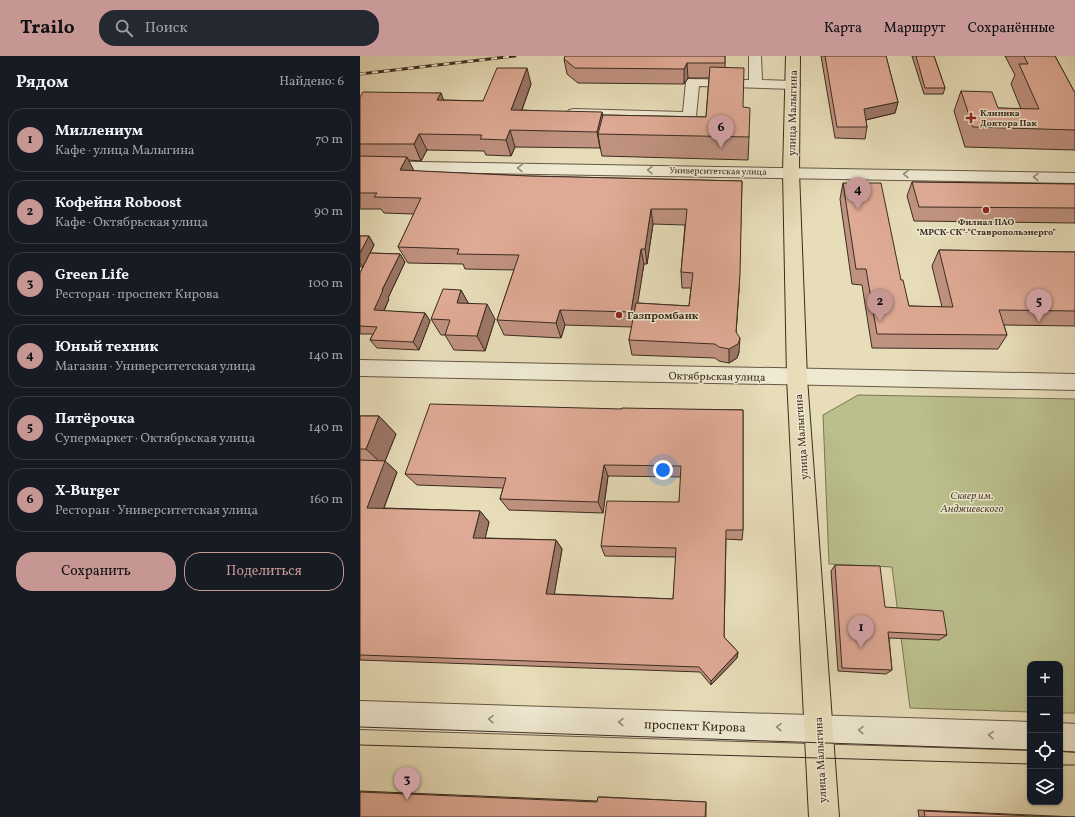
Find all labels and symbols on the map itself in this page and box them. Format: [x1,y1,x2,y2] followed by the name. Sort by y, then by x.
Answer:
[785,69,802,156] street label: улица Малыгина
[980,107,1037,130] place label: Клиника Доктора Пак
[965,112,977,124] marker: Клиника Доктора Пак
[708,115,734,148] pin: 6
[517,164,523,172] one-way arrow
[669,164,767,179] street label: Университетская улица
[647,166,653,174] one-way arrow
[903,170,909,178] one-way arrow
[1033,173,1039,181] one-way arrow
[845,177,871,210] pin: 4
[981,205,991,215] marker: Филиал ПАО "МРСК-СК"-"Ставропольэнерго"
[916,216,1056,239] place label: Филиал ПАО "МРСК-СК"-"Ставропольэнерго"
[867,289,893,322] pin: 2
[1026,289,1052,322] pin: 5
[627,309,699,324] place label: Газпромбанк
[614,310,624,320] marker: Газпромбанк
[668,369,766,386] street label: Октябрьская улица
[792,393,813,480] street label: улица Малыгина
[653,460,673,480] your location
[940,489,1003,517] park label: Сквер им. Анджиевского
[848,615,874,648] pin: 1
[488,714,494,723] one-way arrow
[644,716,746,738] street label: проспект Кирова
[812,716,831,803] street label: улица Малыгина
[618,718,624,727] one-way arrow
[776,723,782,731] one-way arrow
[858,726,864,734] one-way arrow
[988,730,994,739] one-way arrow
[394,767,420,800] pin: 3

